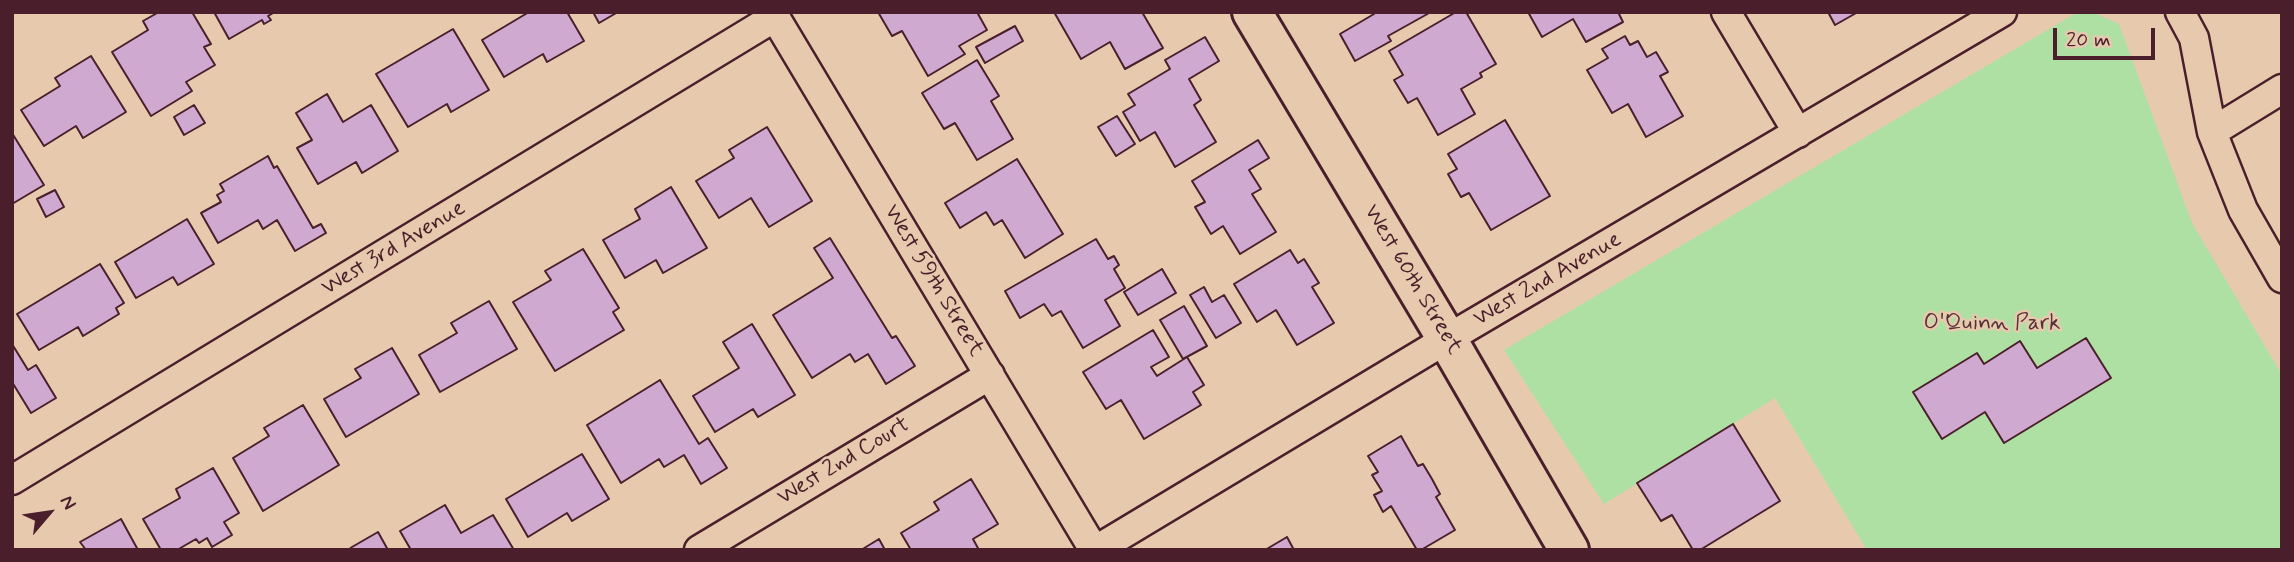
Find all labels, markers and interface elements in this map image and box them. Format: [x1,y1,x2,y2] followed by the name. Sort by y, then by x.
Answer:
[2056,14,2158,58] scale bar
[2066,26,2111,54] text: 20 m
[317,195,471,303] street label: West 3rd Avenue
[877,200,989,362] street label: West 59th Street
[1356,200,1468,360] street label: West 60th Street
[1469,227,1627,333] street label: West 2nd Avenue
[1924,310,2060,338] park label: O'Quinn Park
[773,412,915,512] street label: West 2nd Court
[14,478,84,548] north arrow
[54,491,82,514] text: N

